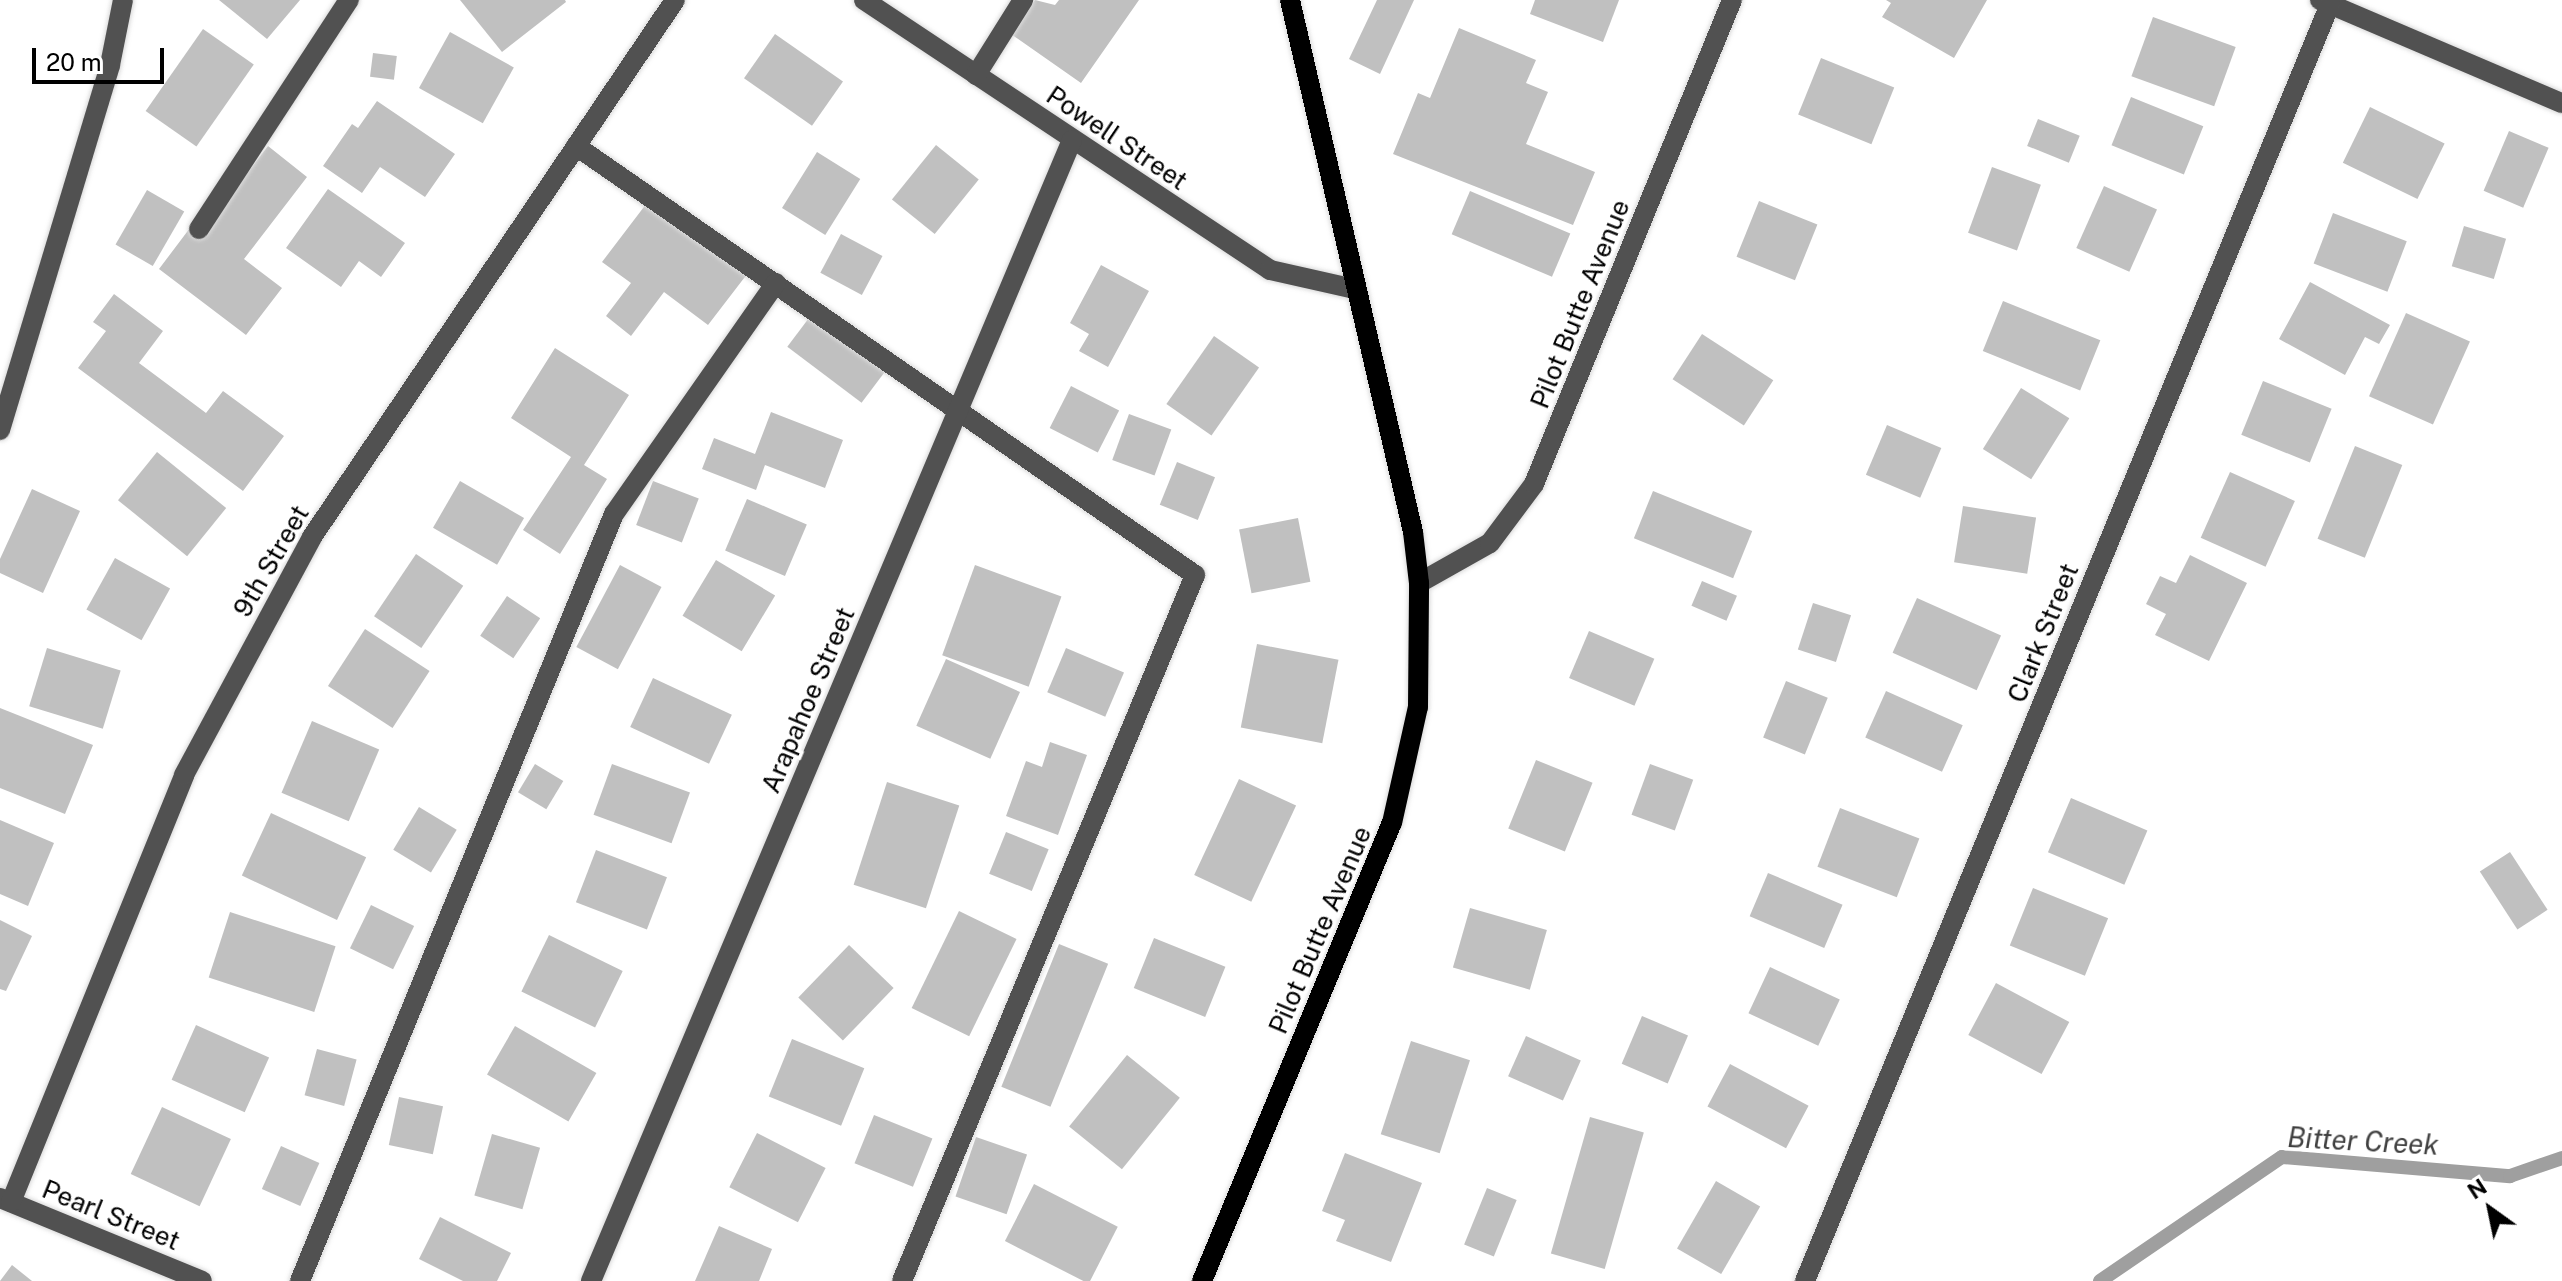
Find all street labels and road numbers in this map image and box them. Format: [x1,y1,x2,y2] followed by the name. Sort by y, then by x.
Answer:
[1041,79,1193,197] street label: Powell Street
[1524,195,1636,413] street label: Pilot Butte Avenue
[227,500,315,622] street label: 9th Street
[2001,559,2085,707] street label: Clark Street
[755,602,861,798] street label: Arapahoe Street
[1262,822,1378,1038] street label: Pilot Butte Avenue
[38,1173,184,1257] street label: Pearl Street

